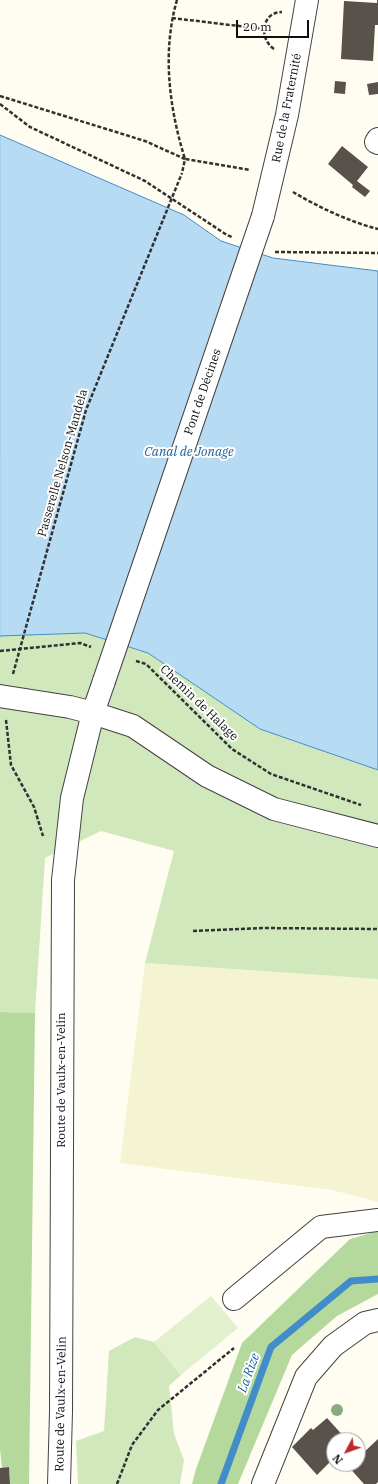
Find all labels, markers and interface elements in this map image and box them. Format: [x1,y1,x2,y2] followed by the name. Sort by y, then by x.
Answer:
[238,12,311,38] scale bar
[243,19,272,34] text: 20 m
[269,52,305,164] street label: Rue de la Fraternité
[182,347,224,437] street label: Pont de Décines
[35,387,91,539] street label: Passerelle Nelson-Mandela
[144,444,234,460] water label: Canal de Jonage
[157,662,241,744] street label: Chemin de Halage
[55,1012,69,1148] street label: Route de Vaulx-en-Velin
[53,1336,69,1472] street label: Route de Vaulx-en-Velin
[235,1351,263,1395] water label: La Rize
[326,1432,366,1472] north arrow
[330,1451,346,1467] text: N

